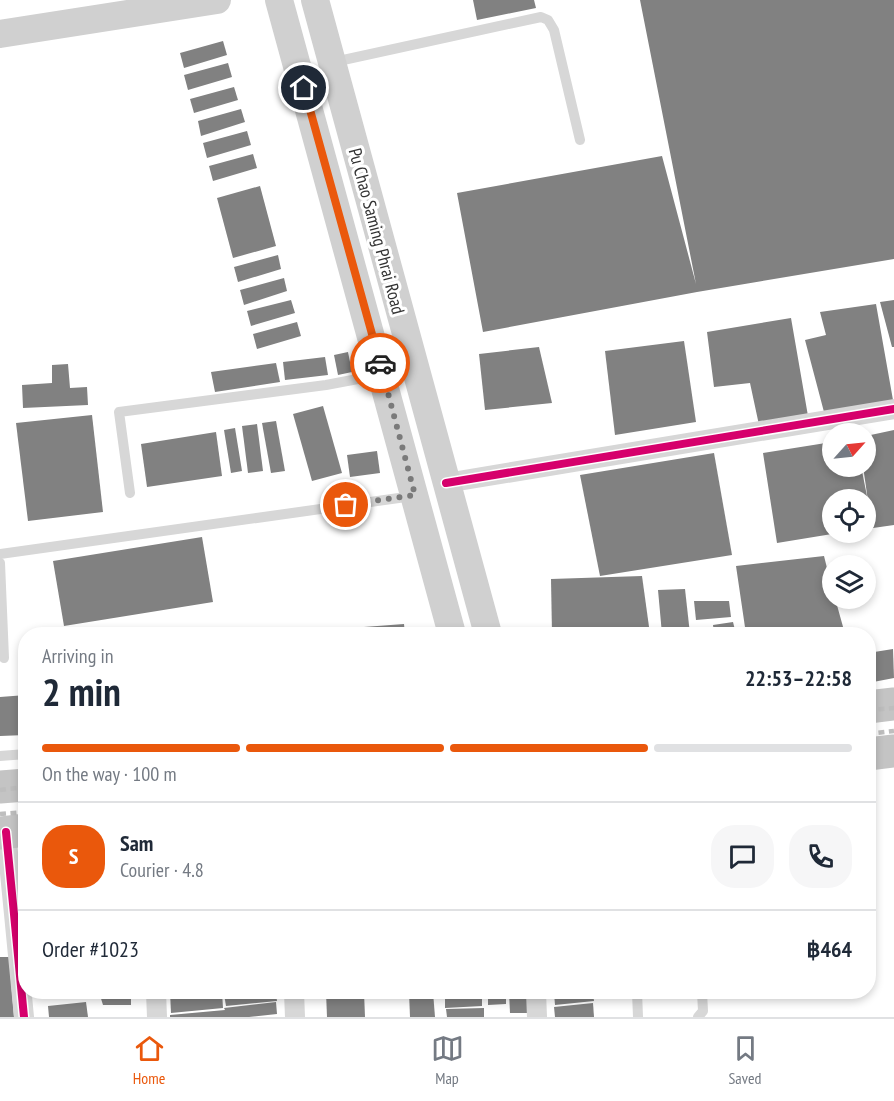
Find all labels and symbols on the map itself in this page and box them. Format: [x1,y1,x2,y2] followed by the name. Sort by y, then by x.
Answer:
[278,62,329,113] pin
[344,146,410,316] street label: Pu Chao Saming Phrai Road
[350,333,410,393] courier
[822,423,876,477] north arrow
[320,479,371,530] pin

